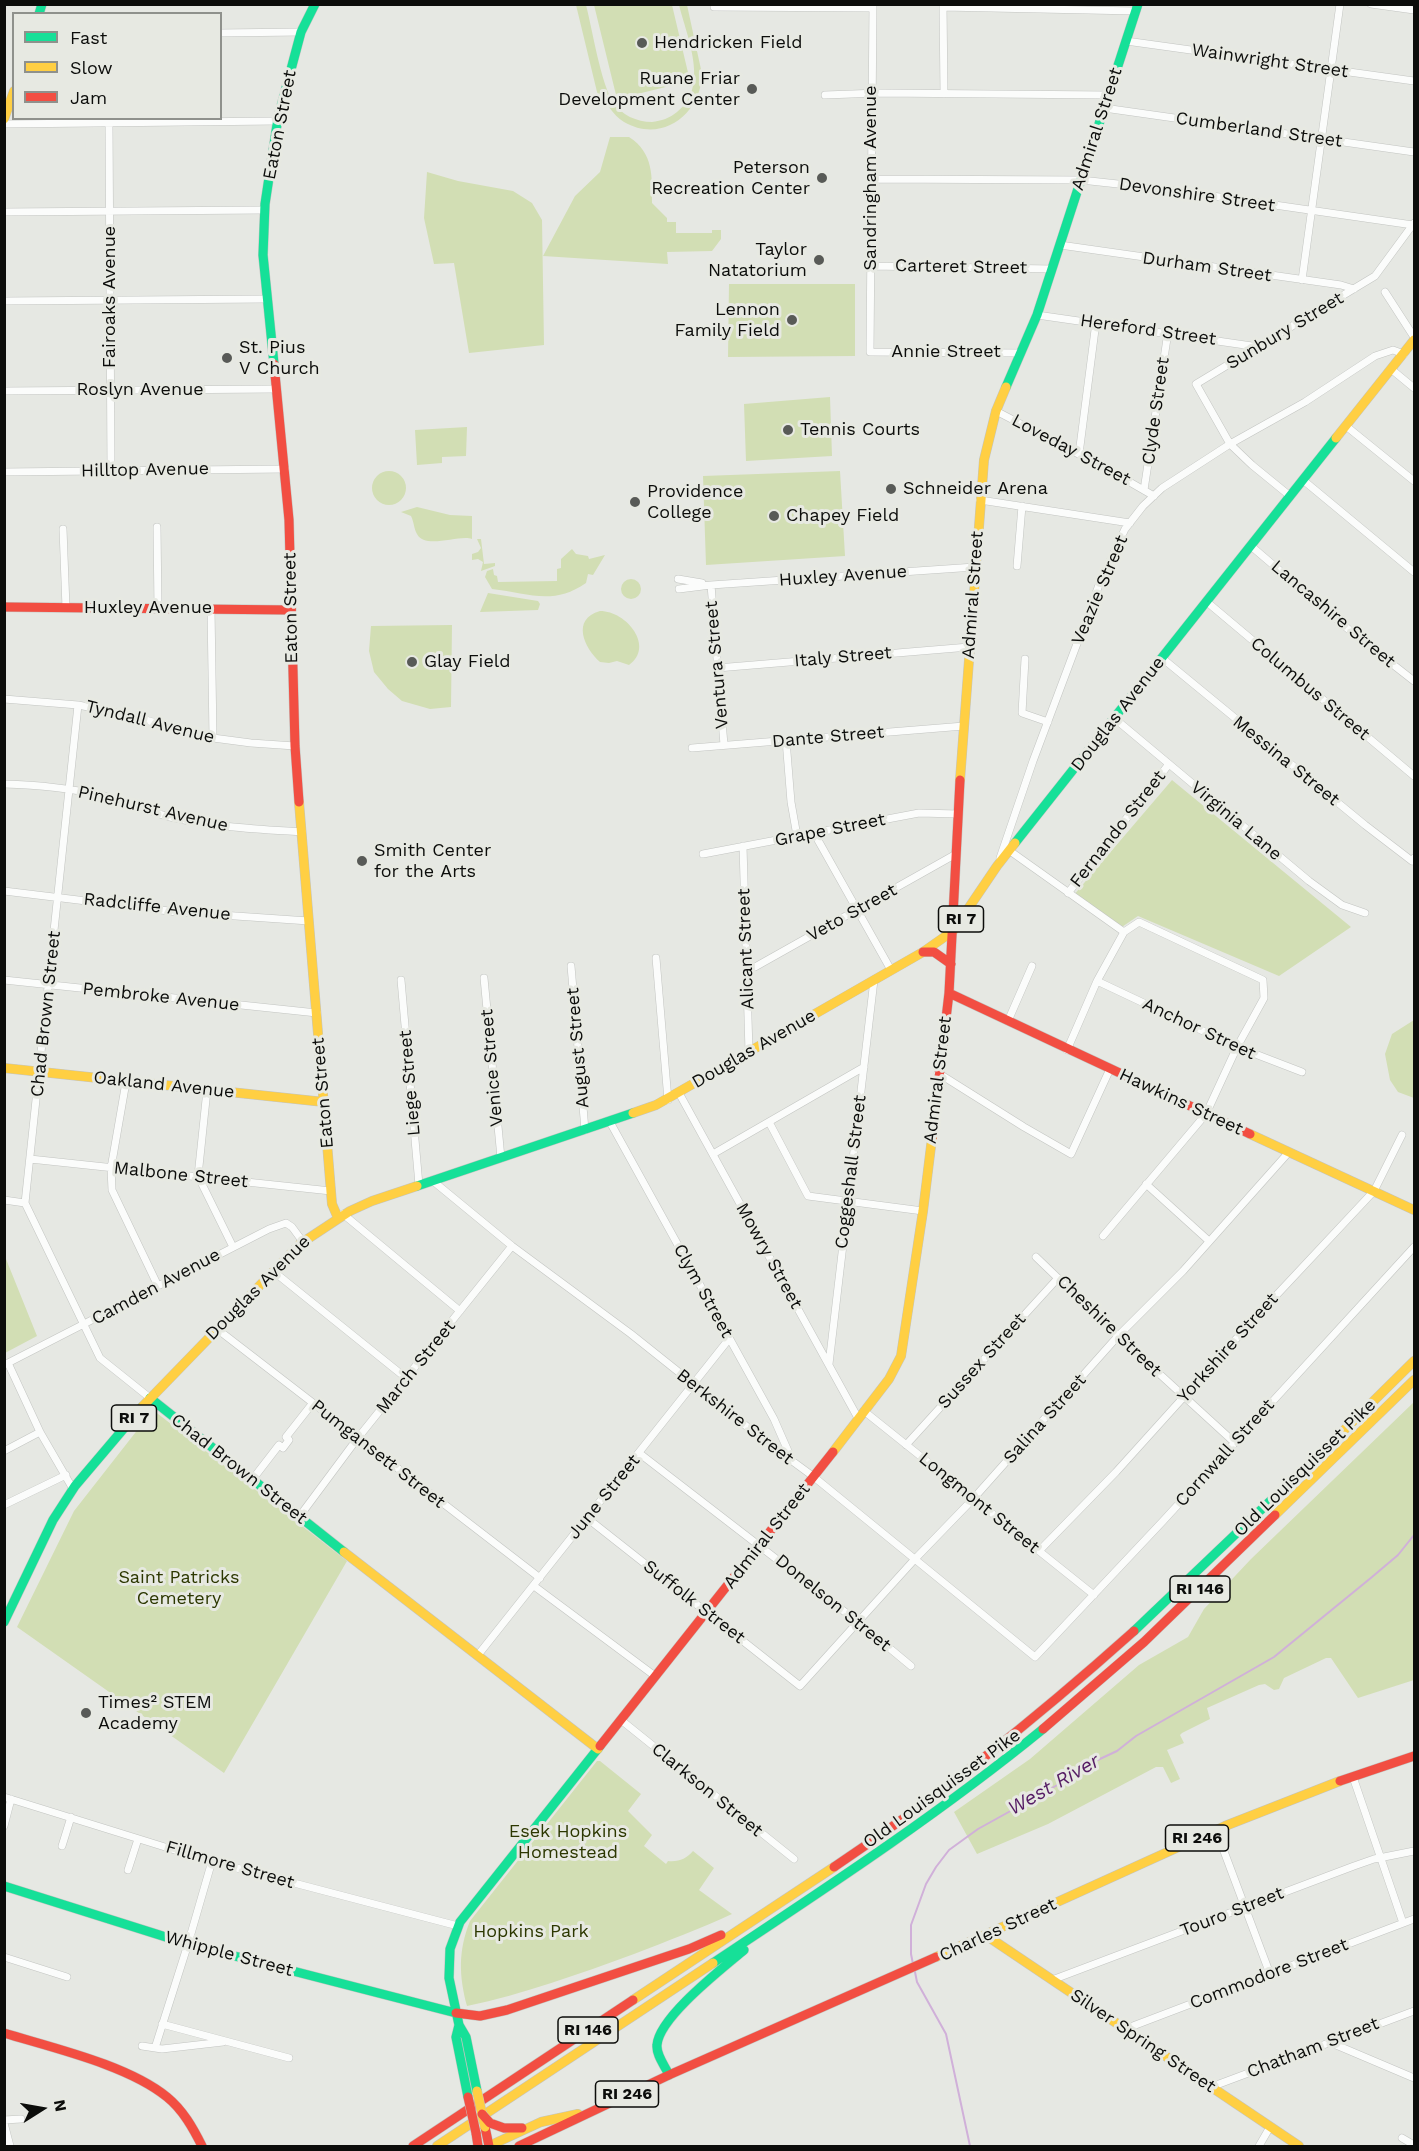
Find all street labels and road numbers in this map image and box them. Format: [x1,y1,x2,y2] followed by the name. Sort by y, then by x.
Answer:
[1190,39,1350,83] street label: Wainwright Street
[1067,65,1127,193] street label: Admiral Street
[259,68,301,182] street label: Eaton Street
[860,85,882,271] street label: Sandringham Avenue
[1174,108,1344,152] street label: Cumberland Street
[1117,173,1277,217] street label: Devonshire Street
[99,226,121,368] street label: Fairoaks Avenue
[1141,247,1273,287] street label: Durham Street
[895,255,1027,279] street label: Carteret Street
[1222,287,1348,375] street label: Sunbury Street
[1079,310,1217,350] street label: Hereford Street
[891,341,1001,363] street label: Annie Street
[1138,356,1174,466] street label: Clyde Street
[76,379,204,401] street label: Roslyn Avenue
[1008,410,1134,490] street label: Loveday Street
[81,458,209,482] street label: Hilltop Avenue
[958,530,988,660] street label: Admiral Street
[1067,532,1133,648] street label: Veazie Street
[279,552,303,664] street label: Eaton Street
[1266,556,1400,672] street label: Lancashire Street
[778,561,908,591] street label: Huxley Avenue
[84,597,212,619] street label: Huxley Avenue
[701,600,733,730] street label: Ventura Street
[1246,633,1374,745] street label: Columbus Street
[793,642,893,672] street label: Italy Street
[1067,652,1169,776] street label: Douglas Avenue
[83,696,217,748] street label: Tyndall Avenue
[1228,711,1344,811] street label: Messina Street
[771,721,885,753] street label: Dante Street
[1066,766,1170,892] street label: Fernando Street
[1186,777,1286,865] street label: Virginia Lane
[76,781,230,837] street label: Pinehurst Avenue
[773,809,887,851] street label: Grape Street
[803,879,901,947] street label: Veto Street
[733,888,759,1010] street label: Alicant Street
[82,889,232,925] street label: Radcliffe Avenue
[938,906,984,932] road number: RI 7
[27,930,65,1098] street label: Chad Brown Street
[82,978,240,1016] street label: Pembroke Avenue
[562,987,594,1109] street label: August Street
[1139,993,1259,1065] street label: Anchor Street
[688,1005,820,1093] street label: Douglas Avenue
[476,1008,508,1128] street label: Venice Street
[919,1015,957,1145] street label: Admiral Street
[395,1029,425,1137] street label: Liege Street
[307,1037,339,1149] street label: Eaton Street
[1116,1064,1246,1140] street label: Hawkins Street
[92,1067,236,1103] street label: Oakland Avenue
[831,1094,871,1250] street label: Coggeshall Street
[113,1157,249,1193] street label: Malbone Street
[731,1199,807,1313] street label: Mowry Street
[201,1231,315,1345] street label: Douglas Avenue
[668,1240,738,1342] street label: Clym Street
[88,1244,224,1330] street label: Camden Avenue
[1052,1271,1166,1381] street label: Cheshire Street
[1173,1289,1283,1407] street label: Yorkshire Street
[933,1309,1031,1413] street label: Sussex Street
[372,1316,460,1418] street label: March Street
[672,1365,798,1469] street label: Berkshire Street
[999,1370,1091,1468] street label: Salina Street
[307,1395,449,1513] street label: Pumgansett Street
[1171,1395,1279,1511] street label: Cornwall Street
[1230,1395,1380,1541] street label: Old Louisquisset Pike
[112,1405,156,1431] road number: RI 7
[167,1409,311,1529] street label: Chad Brown Street
[914,1448,1044,1558] street label: Longmont Street
[563,1450,645,1544] street label: June Street
[719,1479,815,1593] street label: Admiral Street
[771,1550,895,1656] street label: Donelson Street
[639,1556,749,1648] street label: Suffolk Street
[1170,1576,1230,1602] road number: RI 146
[859,1725,1025,1853] street label: Old Louisquisset Pike
[647,1738,767,1842] street label: Clarkson Street
[1166,1825,1228,1851] road number: RI 246
[163,1836,297,1894] street label: Fillmore Street
[1177,1882,1287,1942] street label: Touro Street
[936,1893,1060,1967] street label: Charles Street
[162,1926,296,1982] street label: Whipple Street
[1187,1934,1351,2014] street label: Commodore Street
[1066,1984,1220,2098] street label: Silver Spring Street
[1244,2013,1382,2083] street label: Chatham Street
[558,2017,618,2043] road number: RI 146
[596,2081,658,2107] road number: RI 246

